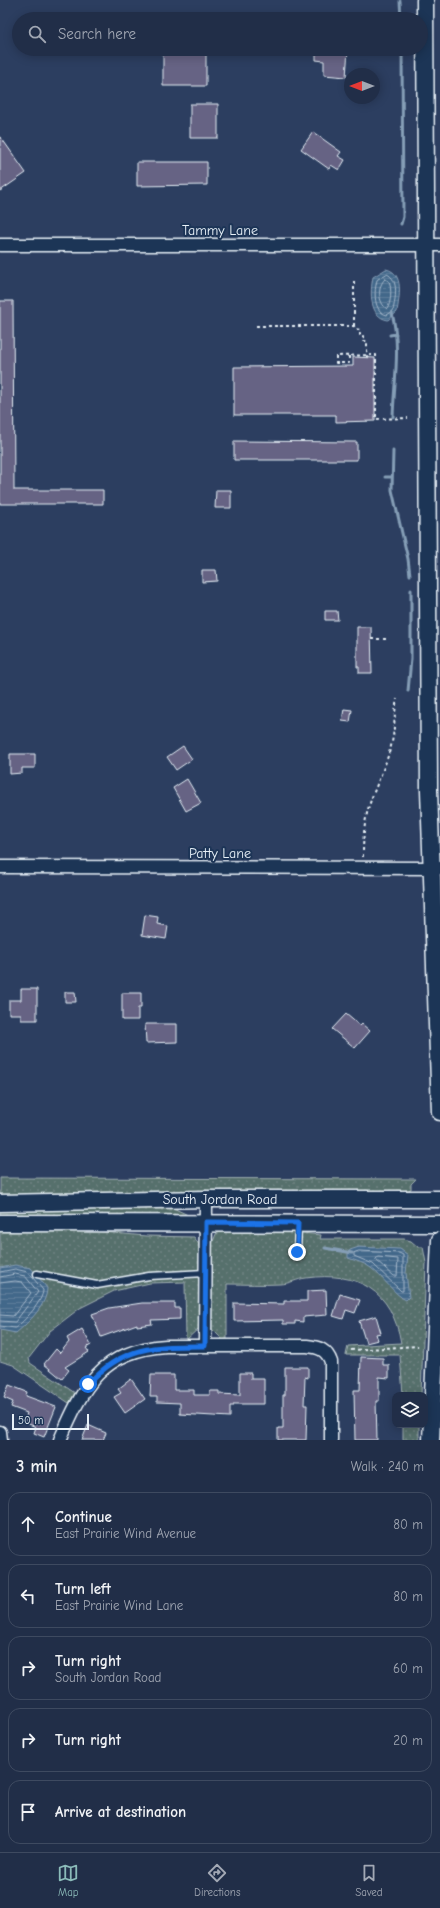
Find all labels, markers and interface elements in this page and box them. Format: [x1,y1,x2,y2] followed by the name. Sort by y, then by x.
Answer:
[12,12,428,56] search box
[26,23,48,45] icon: search
[58,25,136,43] text: Search here
[344,68,380,104] north arrow
[182,222,258,239] street label: Tammy Lane
[189,845,251,862] street label: Patty Lane
[163,1191,277,1208] street label: South Jordan Road
[288,1243,306,1261] route end
[79,1375,97,1393] route start
[392,1392,428,1428] map controls
[392,1392,428,1428] button: layers
[12,1412,89,1431] scale bar
[18,1414,43,1427] text: 50 m
[16,1457,57,1476] text: 3 min
[351,1459,424,1474] text: Walk · 240 m
[55,1508,112,1526] text: Continue
[17,1513,39,1535] icon: ahead
[393,1517,423,1532] text: 80 m
[55,1526,196,1541] text: East Prairie Wind Avenue
[55,1580,111,1598] text: Turn left
[17,1585,39,1607] icon: left
[393,1589,423,1604] text: 80 m
[55,1598,183,1613] text: East Prairie Wind Lane
[55,1652,121,1670] text: Turn right
[17,1657,39,1679] icon: right
[393,1661,423,1676] text: 60 m
[55,1670,162,1685] text: South Jordan Road
[17,1729,39,1751] icon: right
[55,1731,121,1749] text: Turn right
[393,1733,423,1748] text: 20 m
[17,1801,39,1823] icon: arrive
[55,1803,186,1821] text: Arrive at destination
[57,1862,79,1899] tab: Map
[194,1862,241,1899] tab: Directions
[355,1862,383,1899] tab: Saved

